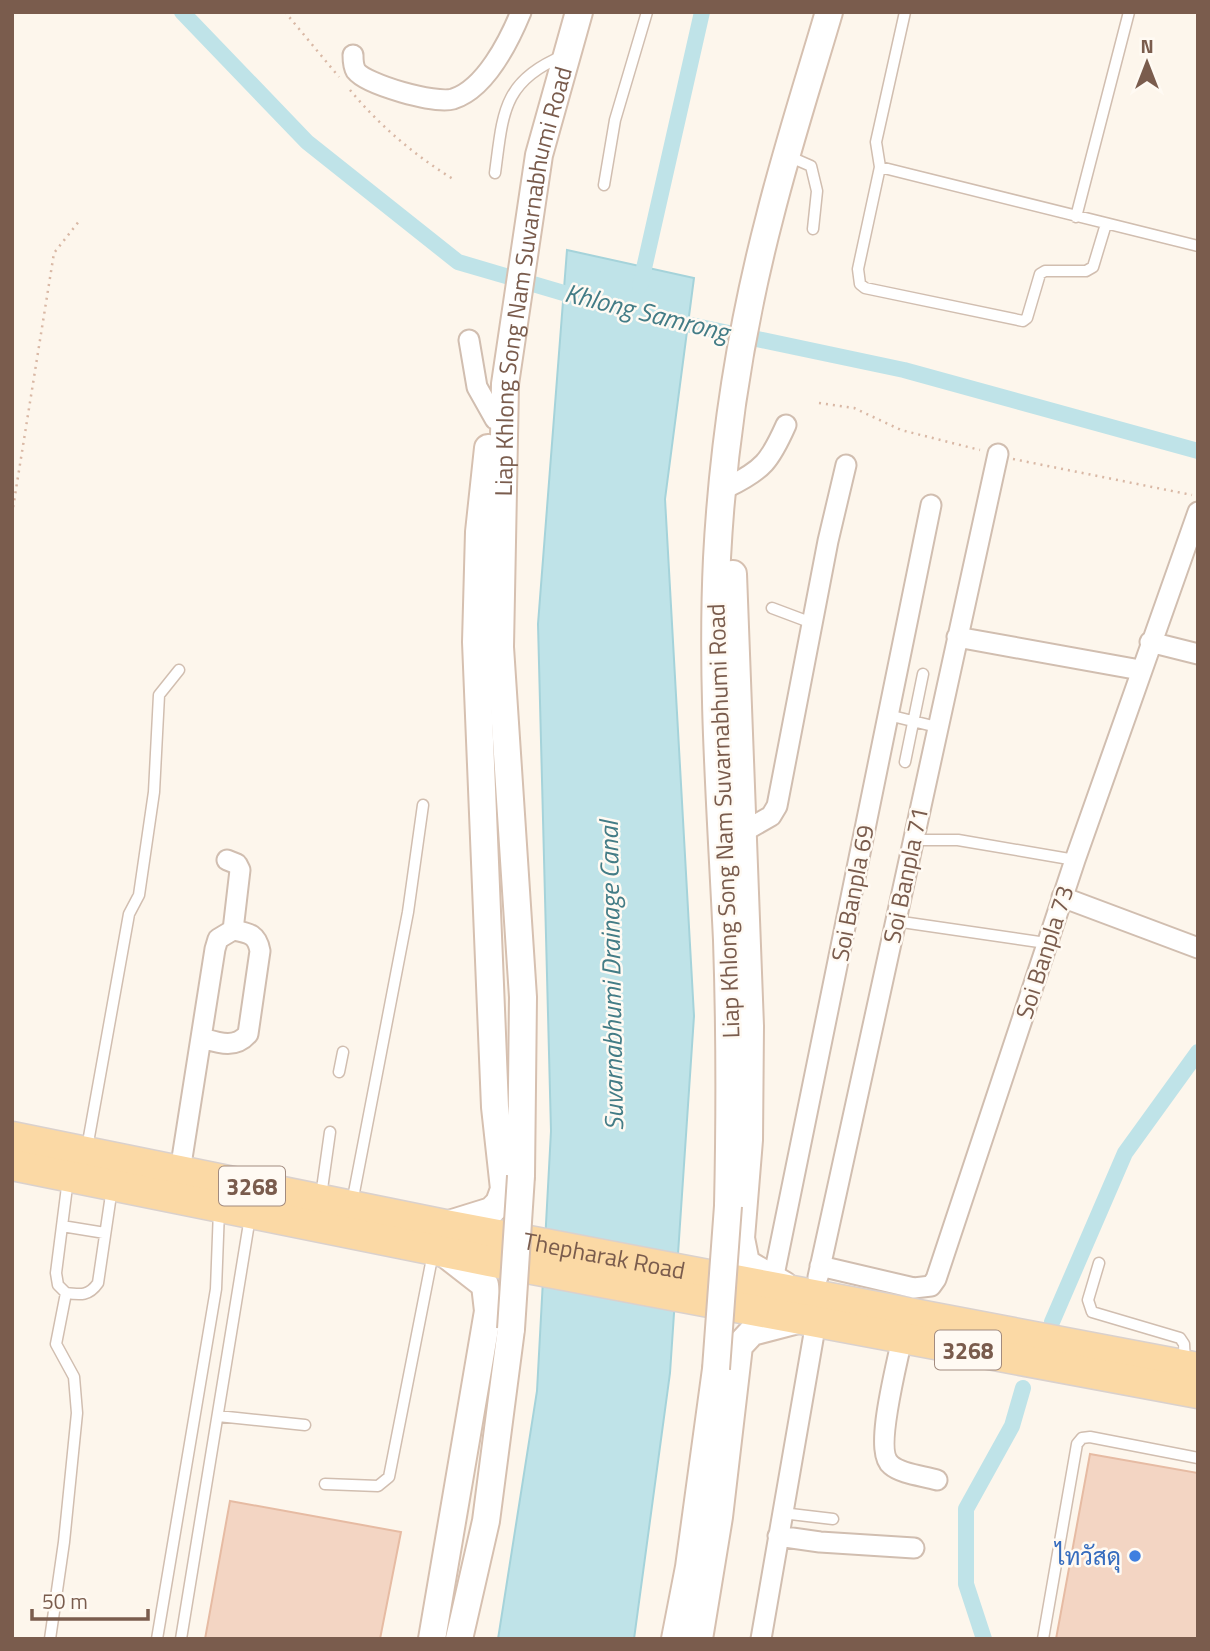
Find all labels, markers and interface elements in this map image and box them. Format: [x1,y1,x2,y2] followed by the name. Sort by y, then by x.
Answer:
[1112,28,1182,98] north arrow
[1140,31,1154,60] text: N
[485,62,581,497] street label: Liap Khlong Song Nam Suvarnabhumi Road
[561,273,736,352] water label: Khlong Samrong
[697,603,749,1039] street label: Liap Khlong Song Nam Suvarnabhumi Road
[873,804,937,946] street label: Soi Banpla 71
[589,817,633,1131] water label: Suvarnabhumi Drainage Canal
[821,822,883,964] street label: Soi Banpla 69
[1006,881,1082,1023] street label: Soi Banpla 73
[219,1166,285,1205] road number: 3268
[520,1222,688,1288] street label: Thepharak Road
[935,1330,1001,1370] road number: 3268
[1053,1538,1121,1574] place label: ไทวัสดุ
[1127,1548,1143,1564] marker: ไทวัสดุ
[32,1578,147,1622] scale bar
[42,1585,88,1617] text: 50 m

